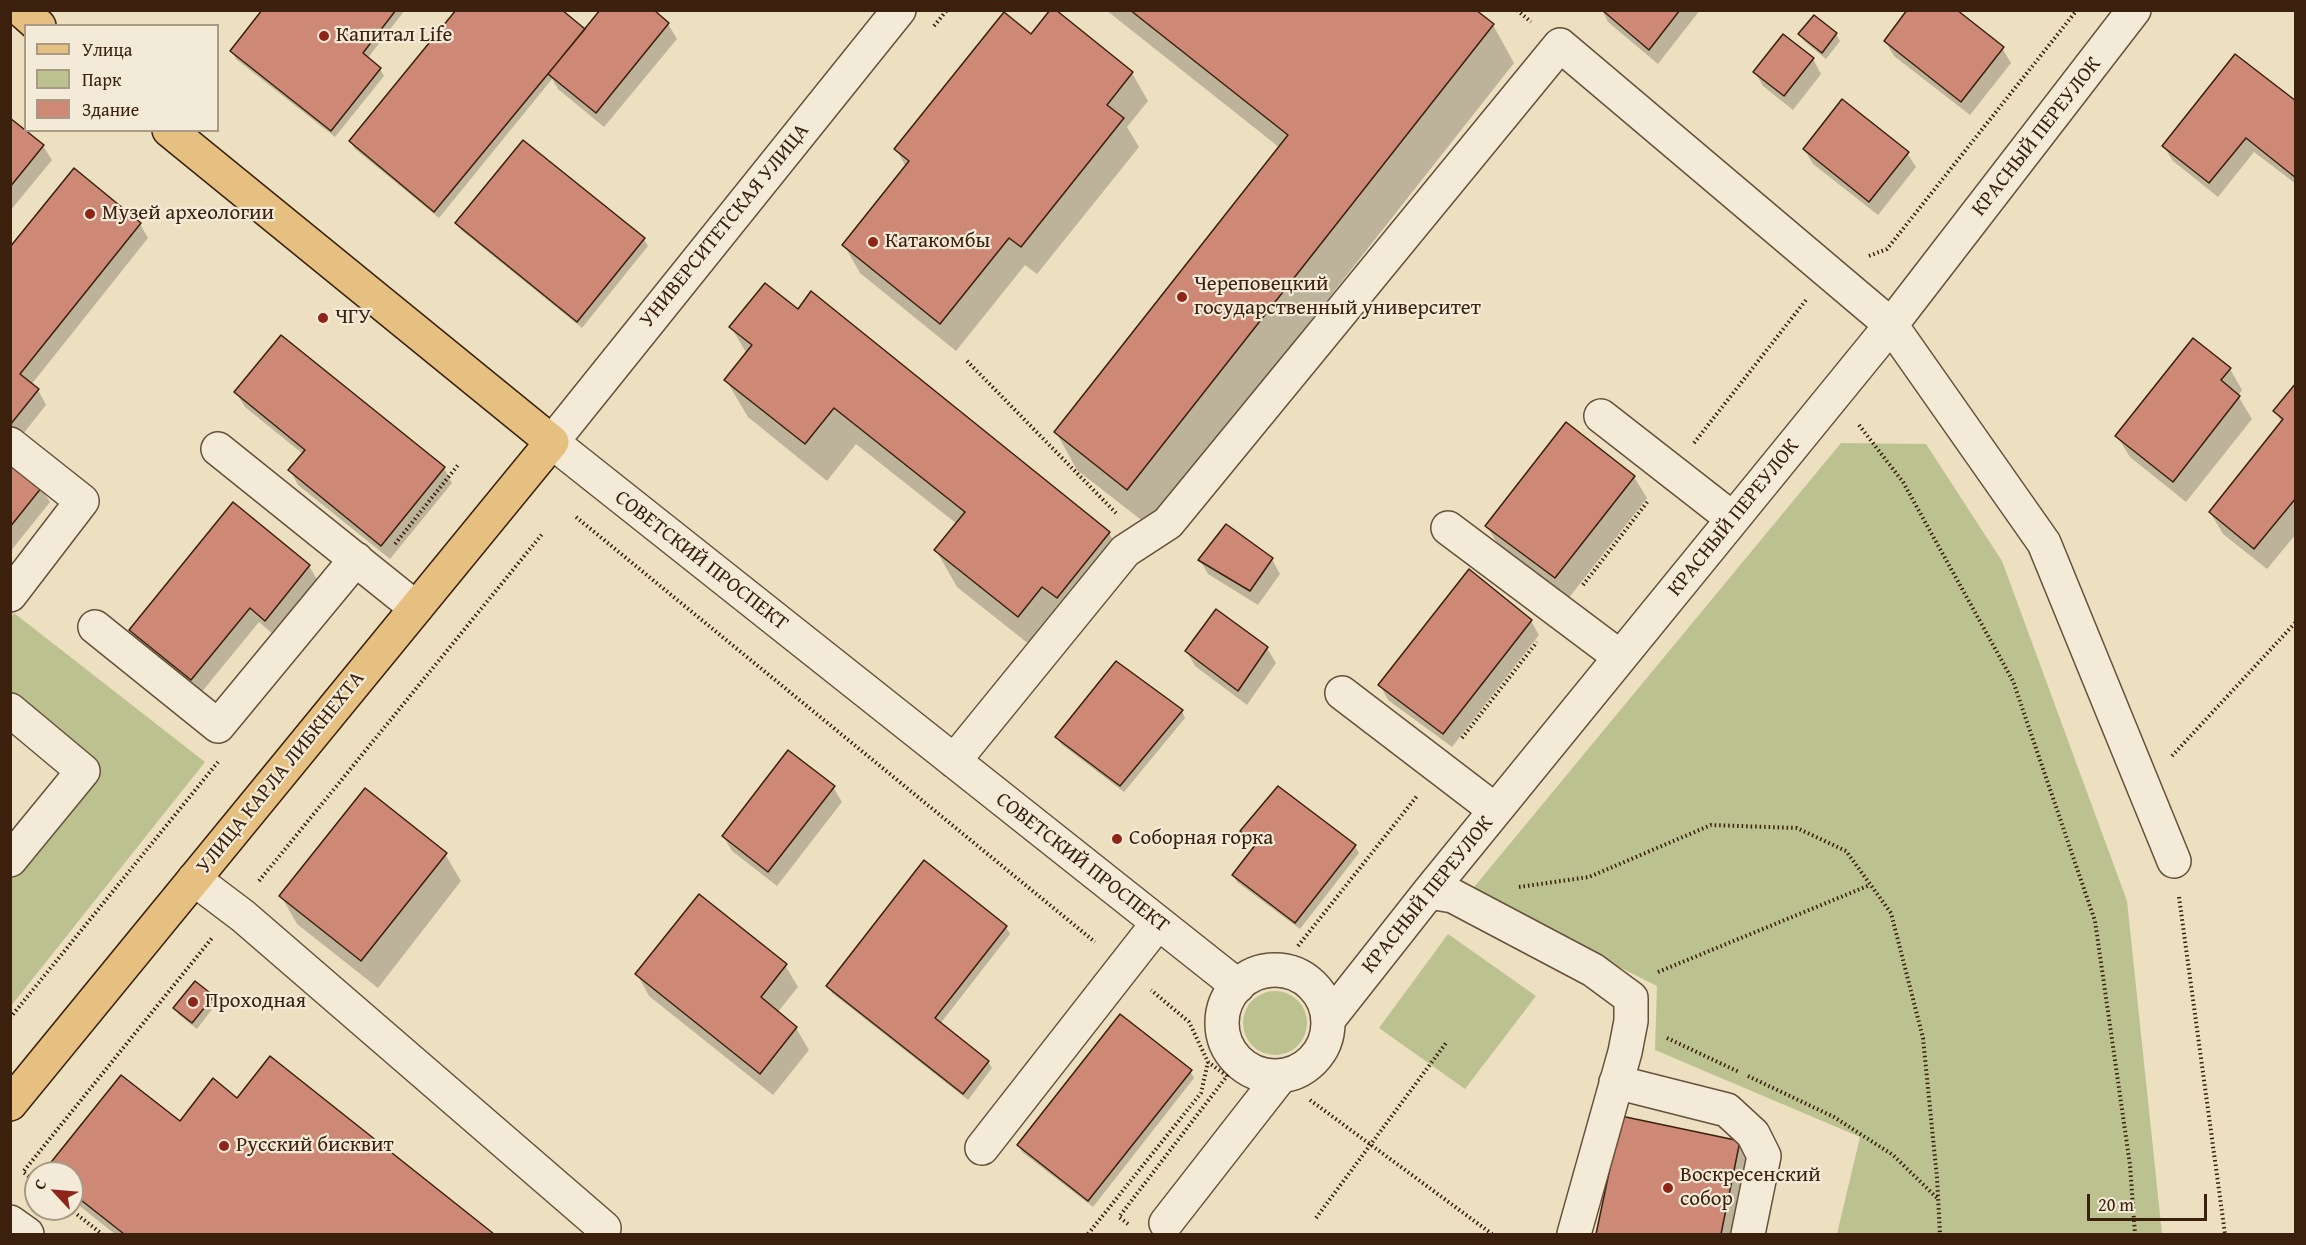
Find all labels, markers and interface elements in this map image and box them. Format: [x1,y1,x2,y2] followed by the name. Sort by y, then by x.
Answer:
[336,23,452,49] place label: Капитал Life
[24,24,219,132] legend
[317,29,331,43] marker: Капитал Life
[82,36,132,63] text: Улица
[1967,52,2107,222] street label: КРАСНЫЙ ПЕРЕУЛОК
[82,66,121,93] text: Парк
[82,96,139,123] text: Здание
[635,119,815,333] street label: УНИВЕРСИТЕТСКАЯ УЛИЦА
[102,201,274,227] place label: Музей археологии
[83,207,97,221] marker: Музей археологии
[885,229,990,255] place label: Катакомбы
[866,235,880,249] marker: Катакомбы
[1194,272,1481,322] place label: Череповецкий государственный университет
[1175,290,1189,304] marker: Череповецкий государственный университет
[335,305,371,331] place label: ЧГУ
[316,311,330,325] marker: ЧГУ
[1663,434,1805,602] street label: КРАСНЫЙ ПЕРЕУЛОК
[609,485,793,637] street label: СОВЕТСКИЙ ПРОСПЕКТ
[192,667,370,879] street label: УЛИЦА КАРЛА ЛИБКНЕХТА
[990,787,1174,939] street label: СОВЕТСКИЙ ПРОСПЕКТ
[1357,811,1499,979] street label: КРАСНЫЙ ПЕРЕУЛОК
[1129,826,1273,852] place label: Соборная горка
[1110,832,1124,846] marker: Соборная горка
[205,989,306,1015] place label: Проходная
[186,995,200,1009] marker: Проходная
[236,1133,394,1159] place label: Русский бисквит
[217,1139,231,1153] marker: Русский бисквит
[24,1161,84,1221] north arrow
[1680,1163,1821,1213] place label: Воскресенский собор
[27,1175,52,1193] text: С
[1661,1181,1675,1195] marker: Воскресенский собор
[2090,1182,2210,1220] scale bar
[2098,1191,2134,1218] text: 20 m

